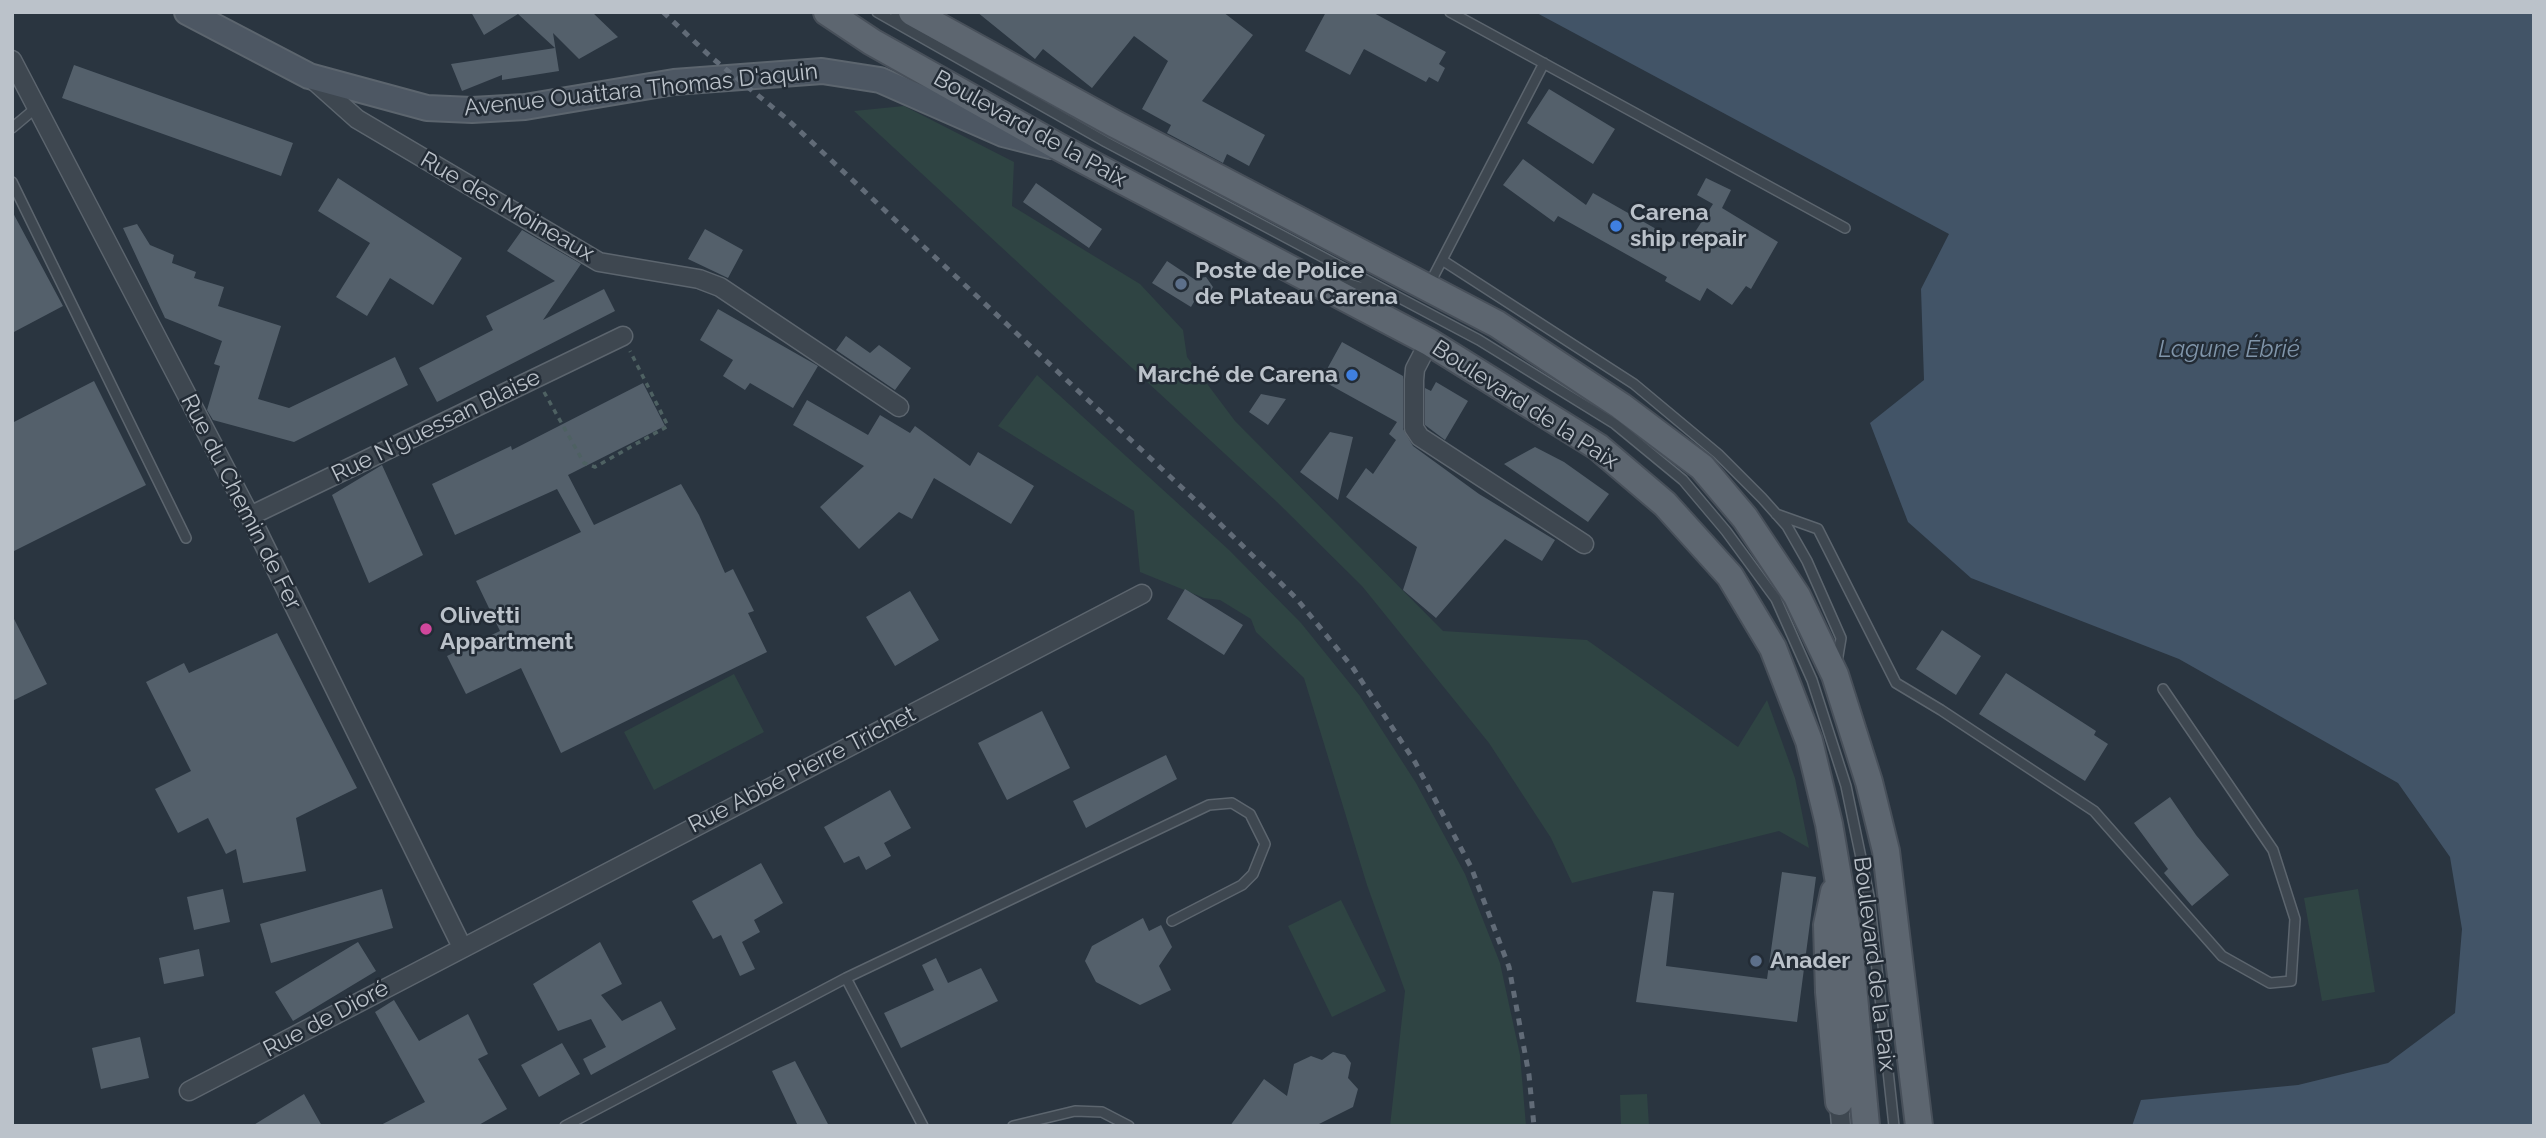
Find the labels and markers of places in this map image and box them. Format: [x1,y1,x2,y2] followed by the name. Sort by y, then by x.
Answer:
[1630,199,1746,253] place label: Carena ship repair
[1608,218,1624,234] marker: Carena ship repair
[1195,257,1398,311] place label: Poste de Police de Plateau Carena
[1173,276,1189,292] marker: Poste de Police de Plateau Carena
[1137,361,1338,389] place label: Marché de Carena
[1344,367,1360,383] marker: Marché de Carena
[440,602,573,656] place label: Olivetti Appartment
[418,621,434,637] marker: Olivetti Appartment
[1770,947,1850,975] place label: Anader
[1748,953,1764,969] marker: Anader

